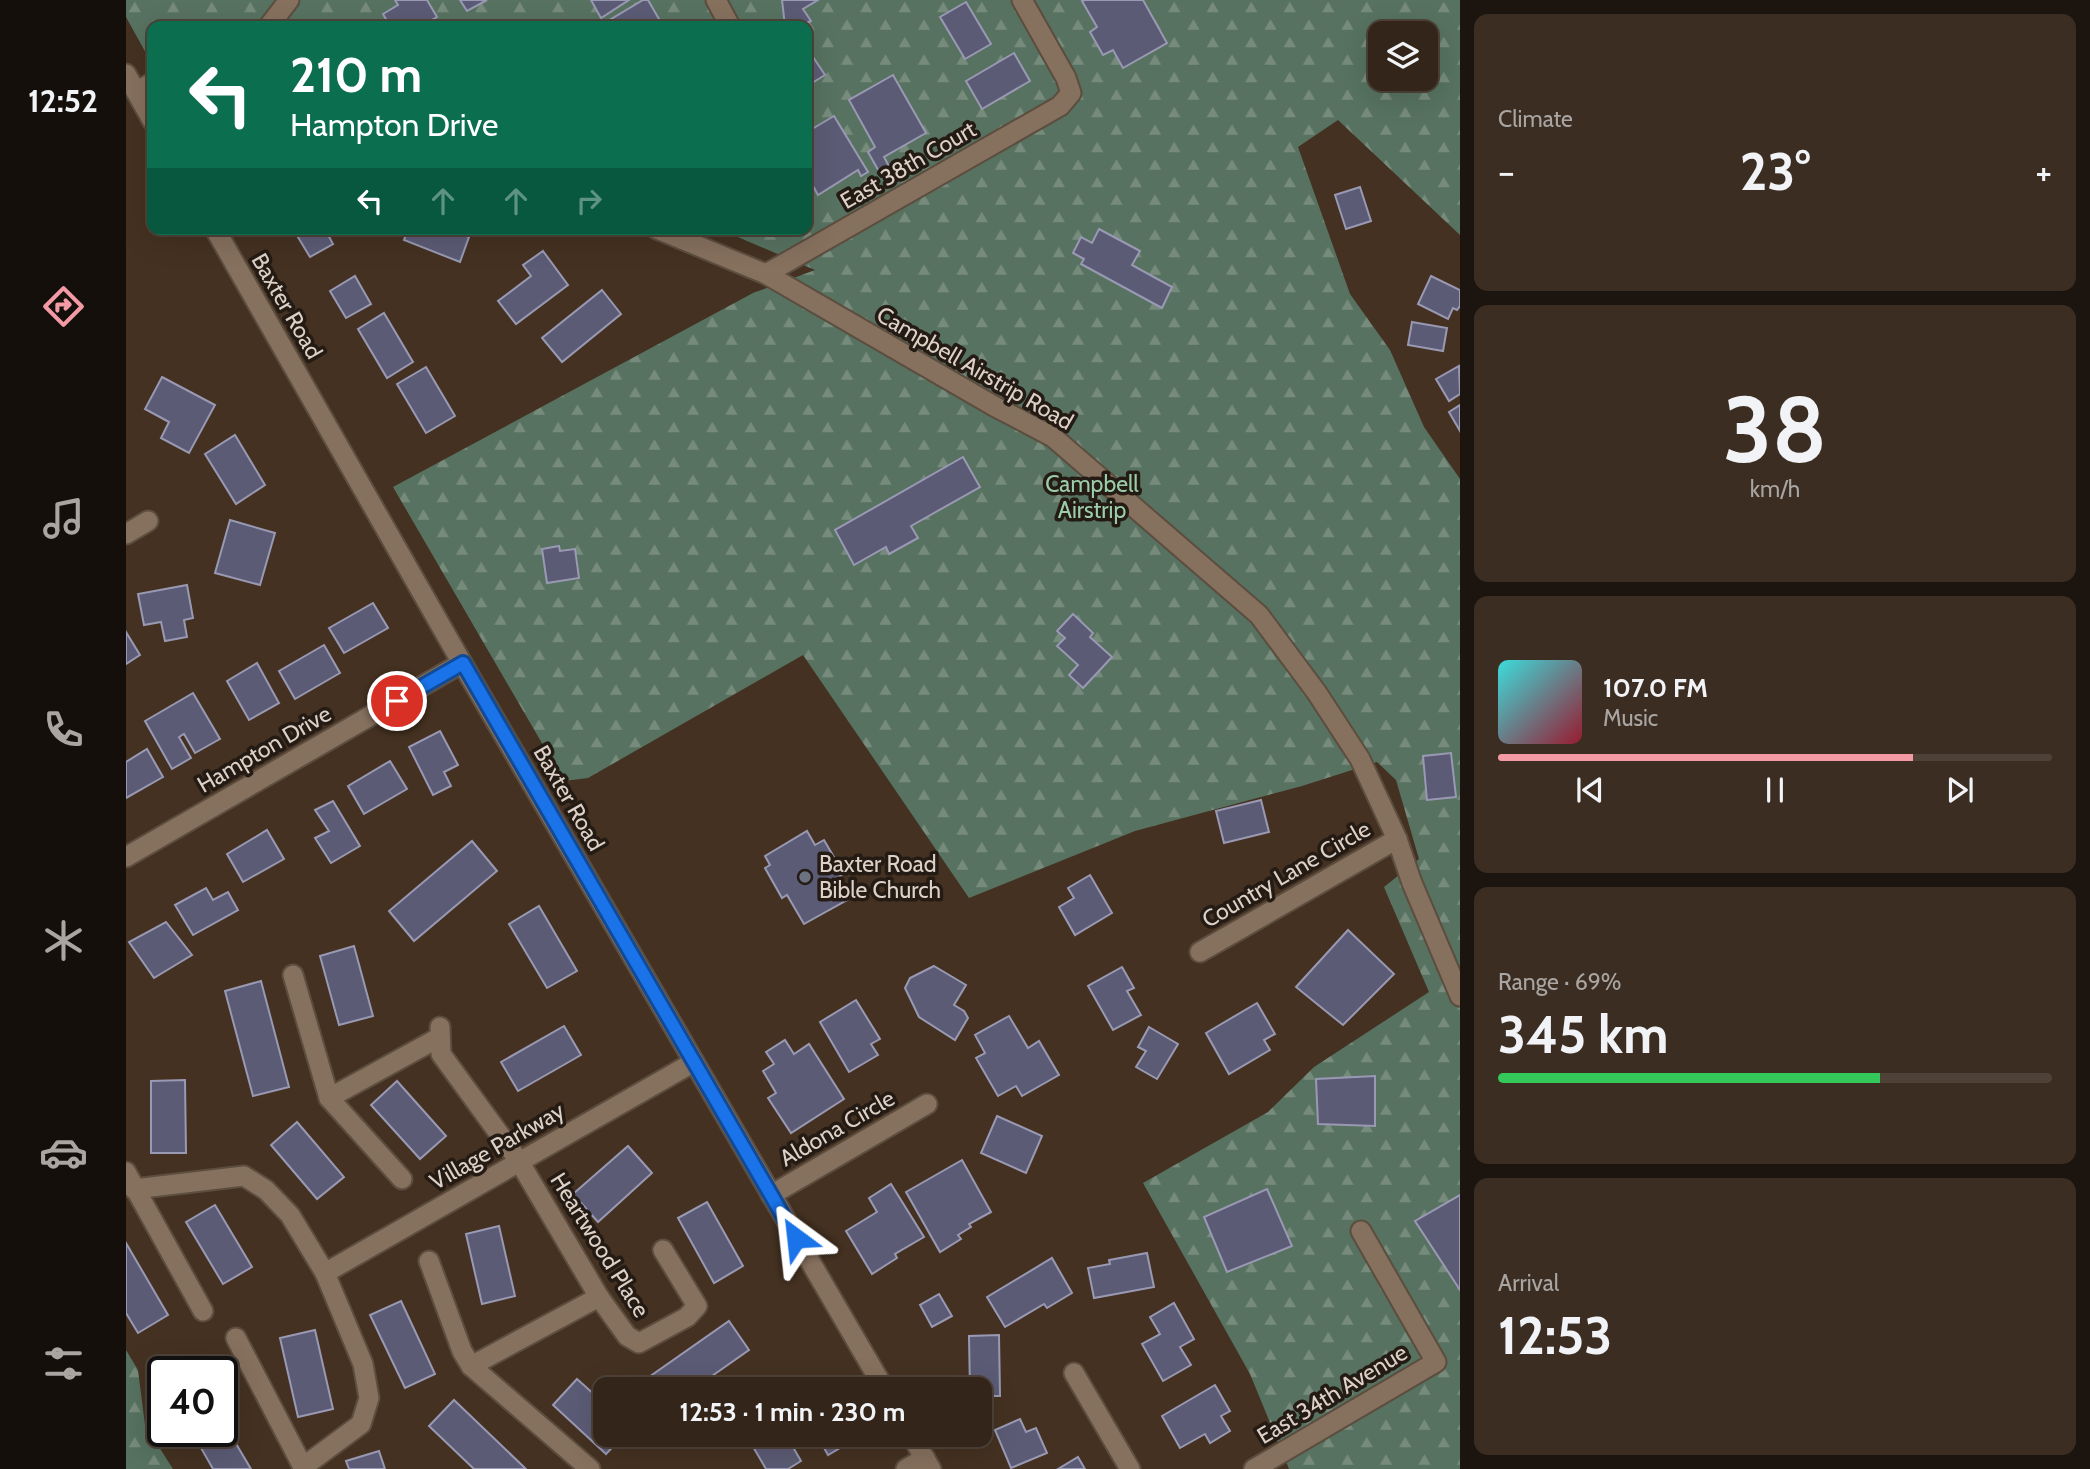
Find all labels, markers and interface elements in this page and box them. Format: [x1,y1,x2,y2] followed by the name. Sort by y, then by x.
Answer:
[1368,21,1438,91] map controls
[1368,21,1438,91] button: layers
[290,45,422,104] text: 210 m
[175,49,266,140] icon: left
[28,81,98,120] text: 12:52
[290,105,498,144] text: Hampton Drive
[1498,105,1573,133] text: Climate
[835,115,981,215] street label: East 38th Court
[1740,140,1810,203] text: 23°
[1498,148,1515,195] text: −
[2035,148,2052,195] text: +
[351,182,389,220] icon: left
[424,182,462,220] icon: ahead
[497,182,535,220] icon: ahead
[570,182,608,220] icon: right
[246,248,328,364] street label: Baxter Road
[39,282,88,331] icon: directions
[872,300,1078,436] street label: Campbell Airstrip Road
[1723,374,1827,485] text: 38
[1045,470,1139,524] park label: Campbell Airstrip
[1750,475,1800,503] text: km/h
[39,494,88,543] icon: music
[367,671,427,731] pin
[1603,672,1708,704] text: 107.0 FM
[378,682,416,720] icon: arrive
[192,699,336,799] street label: Hampton Drive
[1603,704,1658,732] text: Music
[39,705,88,754] icon: phone
[528,740,610,856] street label: Baxter Road
[1571,771,1609,809] icon: previous
[1756,771,1794,809] icon: pause
[1941,771,1979,809] icon: next
[1197,814,1375,934] street label: Country Lane Circle
[819,850,941,904] place label: Baxter Road Bible Church
[797,869,813,885] marker: Baxter Road Bible Church
[39,916,88,965] icon: climate
[1498,968,1622,996] text: Range · 69%
[1498,1003,1668,1066] text: 345 km
[775,1084,900,1172] street label: Aldona Circle
[425,1096,569,1196] street label: Village Parkway
[39,1128,88,1177] icon: car
[544,1168,656,1323] street label: Heartwood Place
[759,1201,833,1275] position arrow
[1498,1269,1559,1297] text: Arrival
[1498,1304,1612,1367] text: 12:53
[1252,1338,1412,1450] street label: East 34th Avenue
[39,1339,88,1388] icon: filters
[147,1356,238,1447] speed limit sign: 40
[680,1396,905,1428] text: 12:53 · 1 min · 230 m

